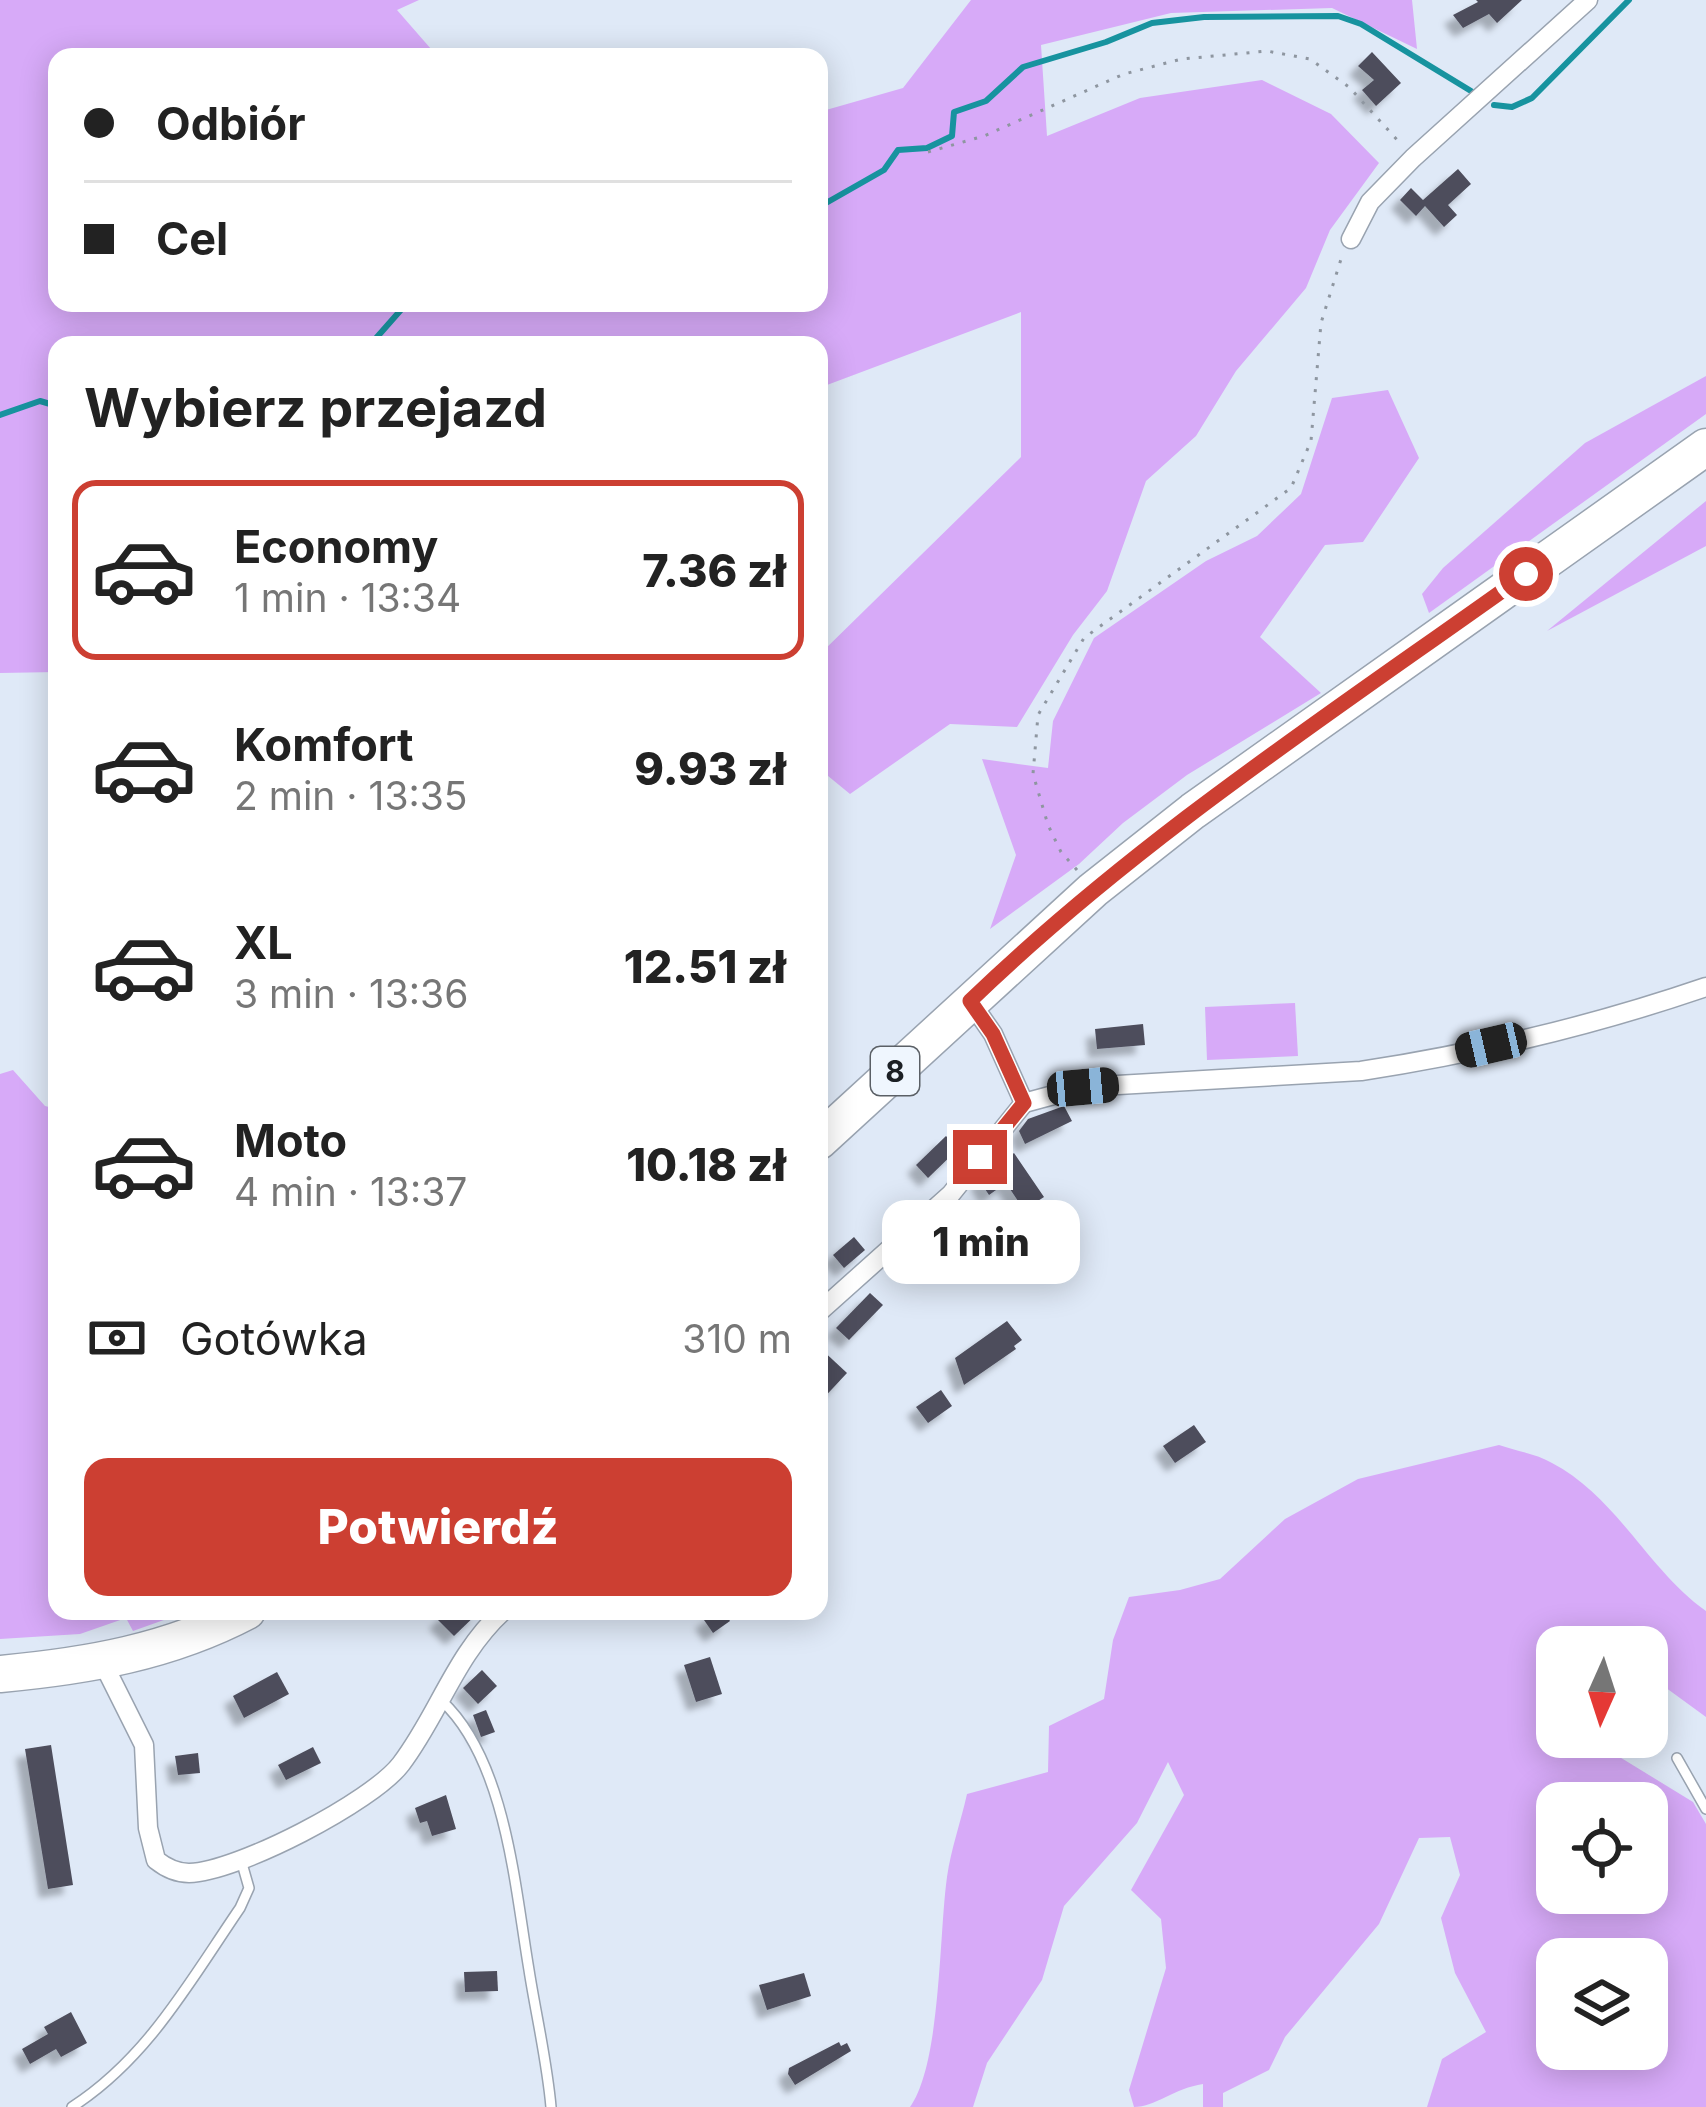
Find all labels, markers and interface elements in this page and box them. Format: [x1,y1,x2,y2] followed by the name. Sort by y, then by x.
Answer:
[156,96,306,151] text: Odbiór
[156,211,228,266] text: Cel
[84,375,547,440] text: Wybierz przejazd
[90,516,198,624] icon: car
[234,519,438,574] text: Economy
[642,543,786,598] text: 7.36 zł
[1499,547,1553,601] route start
[234,574,461,621] text: 1 min · 13:34
[90,714,198,822] icon: car
[234,717,413,772] text: Komfort
[634,741,786,796] text: 9.93 zł
[234,772,468,819] text: 2 min · 13:35
[90,912,198,1020] icon: car
[234,915,293,970] text: XL
[624,939,786,994] text: 12.51 zł
[234,970,468,1017] text: 3 min · 13:36
[1452,1019,1530,1071] car
[871,1047,919,1095] road number: 8
[1046,1066,1120,1108] car
[90,1110,198,1218] icon: car
[234,1113,347,1168] text: Moto
[953,1130,1007,1184] route end
[626,1137,786,1192] text: 10.18 zł
[234,1168,467,1215] text: 4 min · 13:37
[881,1199,1079,1283] callout: 1 min
[932,1218,1030,1265] text: 1 min
[84,1305,150,1371] icon: cash
[180,1311,368,1366] text: Gotówka
[682,1315,792,1362] text: 310 m
[84,1458,792,1596] button: Potwierdź
[1536,1626,1668,1758] north arrow
[1536,1626,1668,2070] map controls
[1536,1782,1668,1914] button: locate
[1536,1938,1668,2070] button: layers

